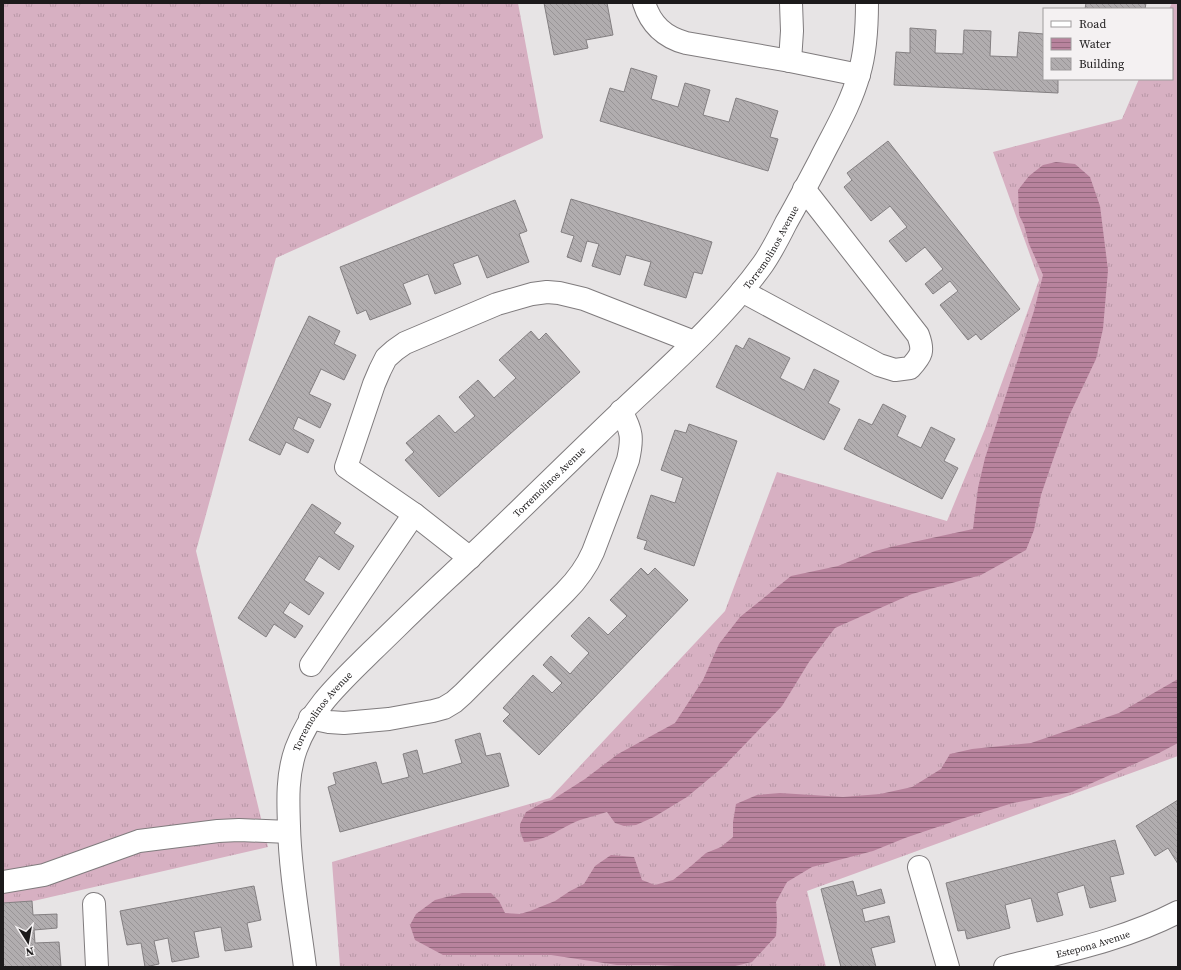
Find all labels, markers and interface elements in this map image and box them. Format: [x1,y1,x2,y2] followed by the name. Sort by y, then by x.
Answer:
[1043,8,1173,80] legend
[1079,16,1106,32] text: Road
[1079,36,1111,52] text: Water
[1079,56,1124,72] text: Building
[740,203,801,291] street label: Torremolinos Avenue
[510,443,588,520] street label: Torremolinos Avenue
[289,668,355,753] street label: Torremolinos Avenue
[8,922,48,962] north arrow
[1055,927,1132,960] street label: Estepona Avenue
[24,943,35,959] text: N

